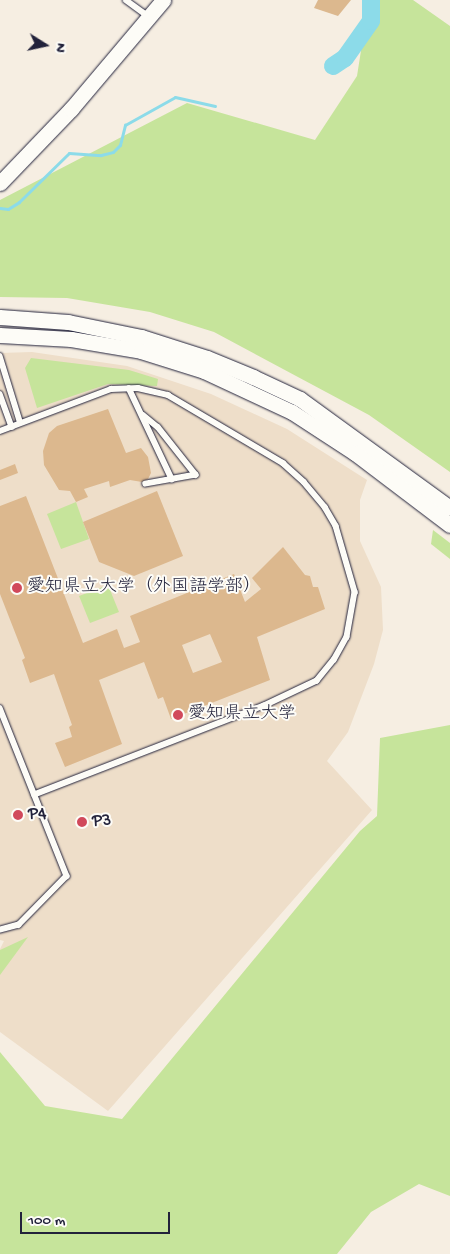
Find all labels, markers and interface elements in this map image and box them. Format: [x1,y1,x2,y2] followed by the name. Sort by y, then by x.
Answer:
[20,20,70,70] north arrow
[51,42,69,54] text: N
[27,577,261,599] place label: 愛知県立大学（外国語学部）
[11,582,23,594] marker: 愛知県立大学（外国語学部）
[188,704,296,726] place label: 愛知県立大学
[172,709,184,721] marker: 愛知県立大学
[28,804,46,826] place label: P4
[12,809,24,821] marker: P4
[92,811,111,833] place label: P3
[76,816,88,828] marker: P3
[22,1202,172,1234] scale bar
[28,1212,65,1230] text: 100 m

